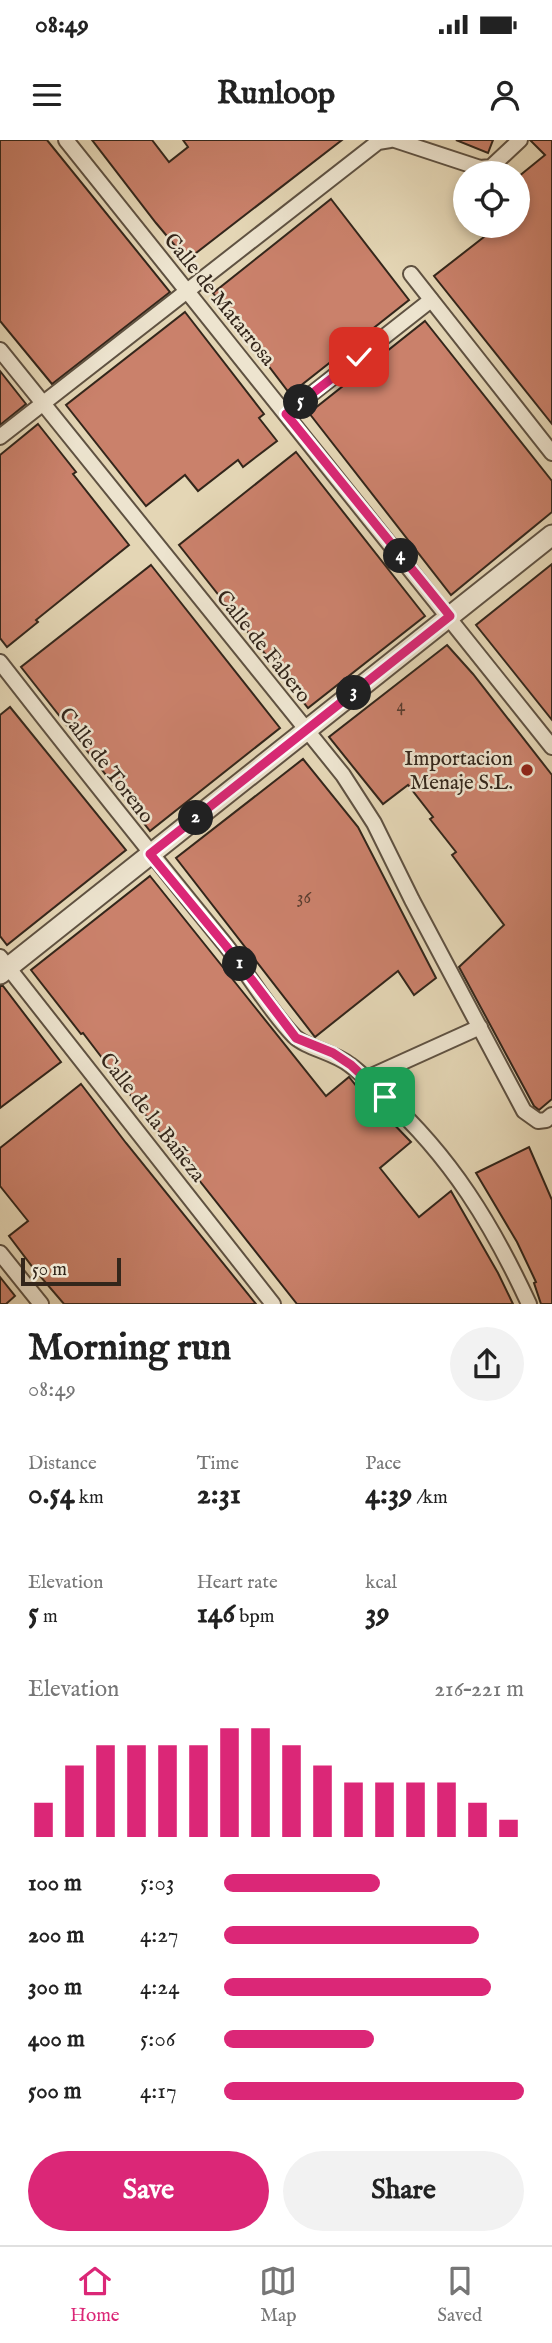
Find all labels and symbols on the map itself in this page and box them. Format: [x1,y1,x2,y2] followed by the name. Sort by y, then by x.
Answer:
[157,228,281,373] street label: Calle de Matarrosa
[329,327,389,387] pin
[284,384,318,420] pin: 5
[384,538,418,574] pin: 4
[209,585,316,709] street label: Calle de Fabero
[336,676,372,710] pin: 3
[397,695,406,718] house number: 4
[52,703,159,829] street label: Calle de Toreno
[404,746,513,797] place label: Importacion Menaje S.L.
[519,762,535,778] marker: Importacion Menaje S.L.
[178,800,214,836] pin: 2
[297,887,312,910] house number: 36
[222,946,258,982] pin: 1
[93,1048,211,1189] street label: Calle de la Bañeza
[355,1067,415,1127] pin
[21,1254,121,1286] scale bar

